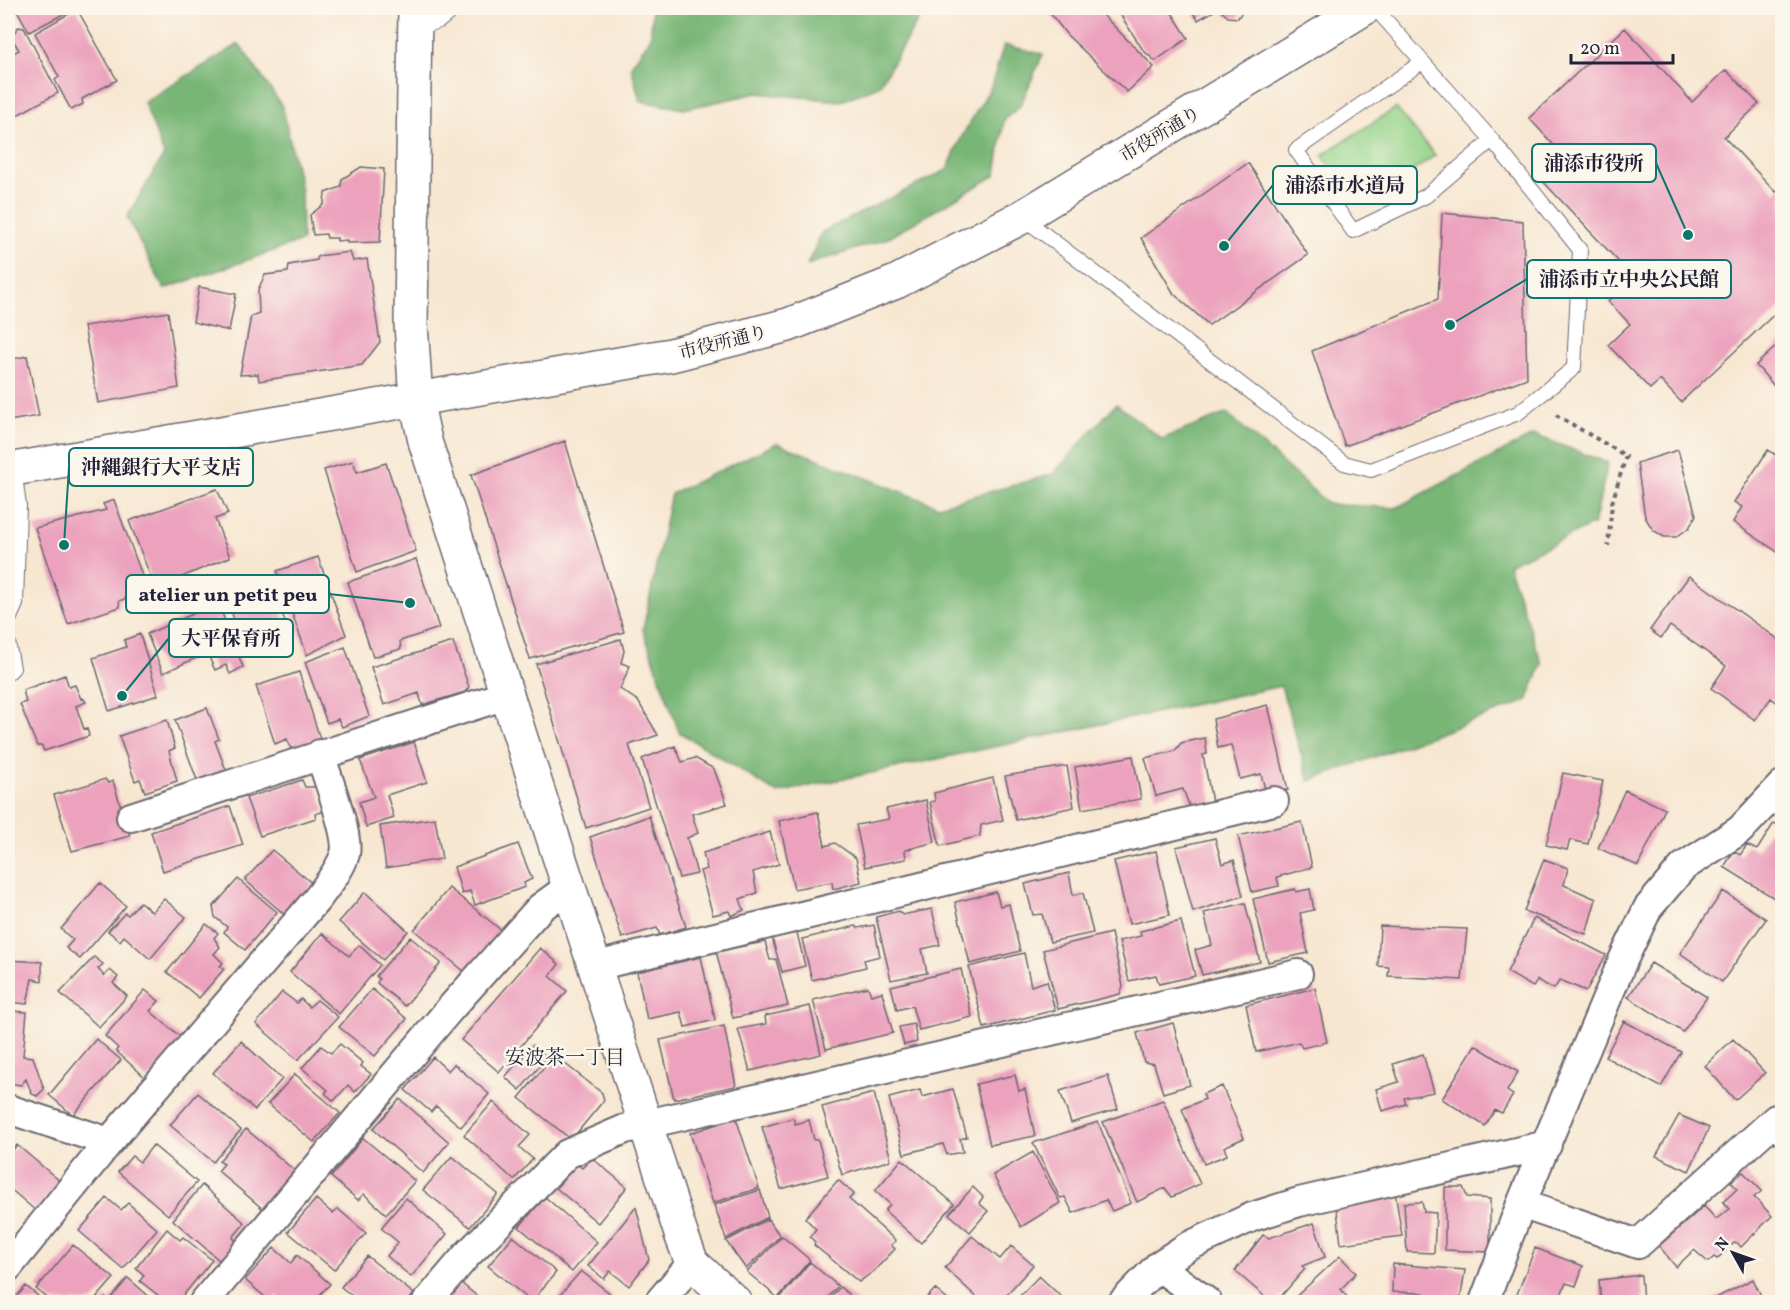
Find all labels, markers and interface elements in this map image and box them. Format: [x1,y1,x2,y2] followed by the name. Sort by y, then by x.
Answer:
[1571,27,1673,65] scale bar
[1580,37,1620,62] text: 20 m
[1116,101,1206,169] street label: 市役所通り
[1532,144,1656,182] callout: 浦添市役所
[1544,151,1644,179] text: 浦添市役所
[1273,166,1417,204] callout: 浦添市水道局
[1285,173,1405,201] text: 浦添市水道局
[1527,260,1731,298] callout: 浦添市立中央公民館
[1539,267,1719,295] text: 浦添市立中央公民館
[677,320,770,366] street label: 市役所通り
[69,448,253,486] callout: 沖縄銀行大平支店
[81,455,241,483] text: 沖縄銀行大平支店
[126,575,329,613] callout: atelier un petit peu
[139,582,317,610] text: atelier un petit peu
[169,619,293,657] callout: 大平保育所
[181,626,281,654] text: 大平保育所
[505,1045,625,1073] district label: 安波茶一丁目
[1703,1223,1763,1283] north arrow
[1711,1233,1735,1256] text: N

